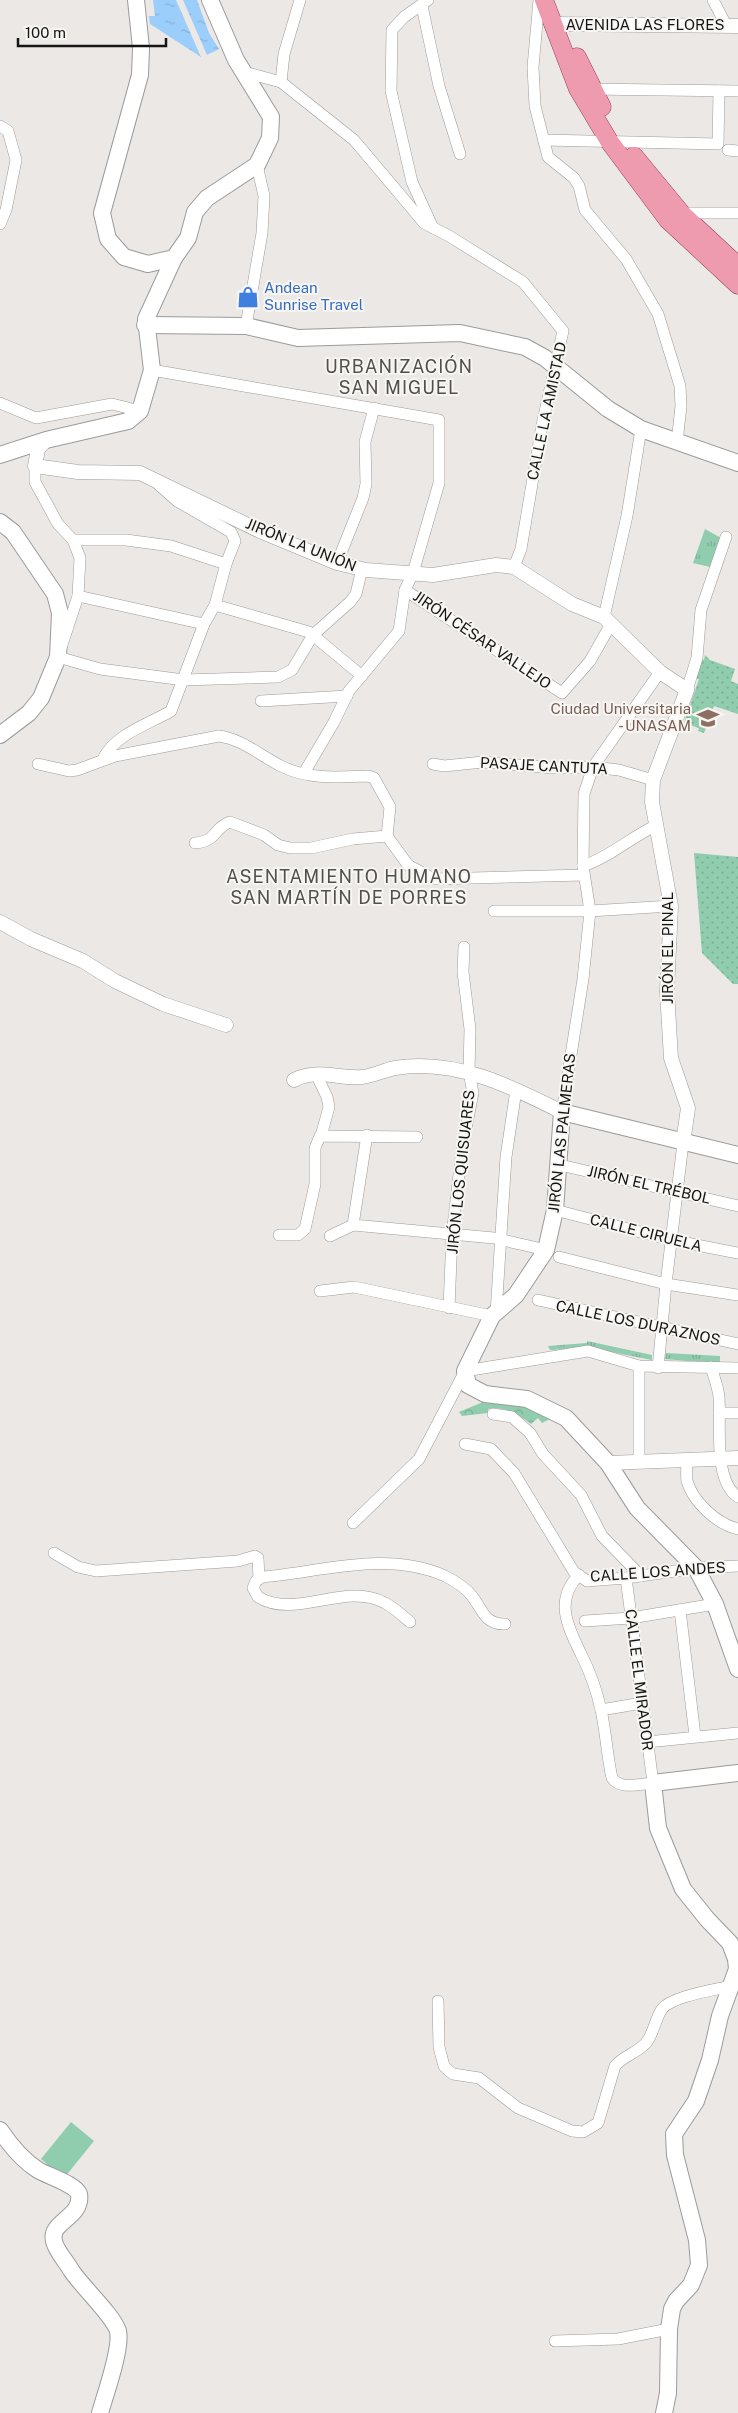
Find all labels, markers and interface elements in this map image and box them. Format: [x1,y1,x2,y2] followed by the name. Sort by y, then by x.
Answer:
[18,15,165,47] scale bar
[565,16,725,33] street label: AVENIDA LAS FLORES
[25,24,66,41] text: 100 m
[264,279,363,313] place label: Andean Sunrise Travel
[235,284,261,310] shop icon: Andean Sunrise Travel
[524,340,569,482] street label: CALLE LA AMISTAD
[325,355,473,398] district label: URBANIZACIÓN SAN MIGUEL
[243,514,359,574] street label: JIRÓN LA UNIÓN
[410,586,555,692] street label: JIRÓN CÉSAR VALLEJO
[551,700,691,734] place label: Ciudad Universitaria - UNASAM
[695,705,721,731] school or university icon: Ciudad Universitaria - UNASAM
[480,754,609,777] street label: PASAJE CANTUTA
[226,866,472,908] district label: ASENTAMIENTO HUMANO SAN MARTÍN DE PORRES
[658,892,676,1004] street label: JIRÓN EL PINAL
[544,1052,578,1214] street label: JIRÓN LAS PALMERAS
[442,1089,478,1255] street label: JIRÓN LOS QUISUARES
[586,1161,713,1207] street label: JIRÓN EL TRÉBOL
[588,1210,704,1255] street label: CALLE CIRUELA
[554,1297,722,1348] street label: CALLE LOS DURAZNOS
[590,1558,726,1585] street label: CALLE LOS ANDES
[622,1608,657,1752] street label: CALLE EL MIRADOR

